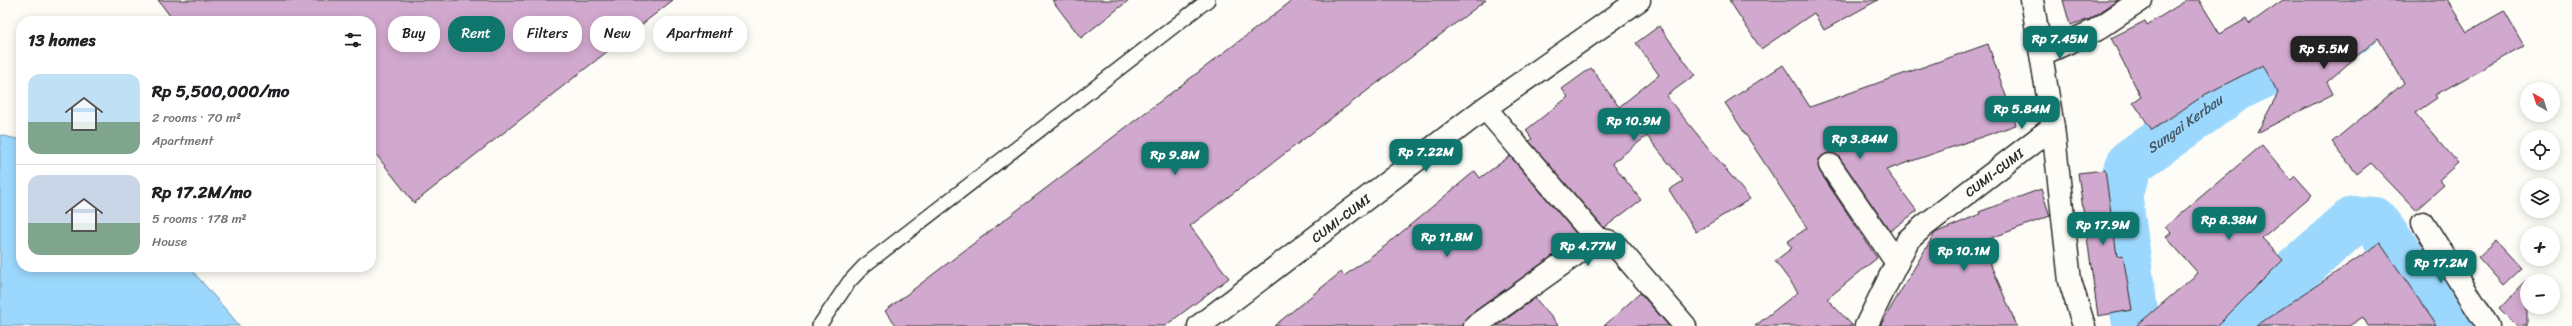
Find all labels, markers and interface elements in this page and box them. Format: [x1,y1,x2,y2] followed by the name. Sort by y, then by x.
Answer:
[388,16,440,52] chip: Buy
[448,16,505,52] chip: Rent
[513,16,582,52] chip: Filters
[590,16,645,52] chip: New
[653,16,747,52] chip: Apartment
[28,25,95,55] text: 13 homes
[2019,26,2101,60] pin: Rp 7.45M
[2032,27,2088,50] text: Rp 7.45M
[342,29,364,51] icon: filters
[2287,36,2361,70] pin: Rp 5.5M
[2299,37,2349,60] text: Rp 5.5M
[152,76,289,106] text: Rp 5,500,000/mo
[2520,82,2560,122] north arrow
[2520,82,2560,314] map controls
[2141,87,2230,160] water label: Sungai Kerbau
[60,90,108,138] icon: home
[1981,96,2063,130] pin: Rp 5.84M
[1994,97,2050,120] text: Rp 5.84M
[152,106,241,129] text: 2 rooms · 70 m²
[1593,108,1675,142] pin: Rp 10.9M
[1607,109,1661,132] text: Rp 10.9M
[1819,126,1901,160] pin: Rp 3.84M
[1832,127,1888,150] text: Rp 3.84M
[152,129,213,152] text: Apartment
[2520,130,2560,170] button: locate
[1385,139,1467,173] pin: Rp 7.22M
[1398,140,1454,163] text: Rp 7.22M
[1138,142,1212,176] pin: Rp 9.8M
[1959,142,2029,203] street label: CUMI-CUMI
[1151,143,1200,166] text: Rp 9.8M
[152,177,252,207] text: Rp 17.2M/mo
[2520,178,2560,218] button: layers
[1306,187,1376,248] street label: CUMI-CUMI
[60,191,108,239] icon: home
[152,207,247,230] text: 5 rooms · 178 m²
[2188,207,2270,241] pin: Rp 8.38M
[2201,208,2257,231] text: Rp 8.38M
[2062,212,2144,246] pin: Rp 17.9M
[2076,213,2130,236] text: Rp 17.9M
[1406,224,1488,258] pin: Rp 11.8M
[1421,225,1473,248] text: Rp 11.8M
[2520,226,2560,266] button: +
[152,230,187,253] text: House
[1547,233,1629,267] pin: Rp 4.77M
[1560,234,1616,257] text: Rp 4.77M
[1923,238,2005,272] pin: Rp 10.1M
[1938,239,1990,262] text: Rp 10.1M
[2400,250,2482,284] pin: Rp 17.2M
[2414,251,2468,274] text: Rp 17.2M
[2520,274,2560,314] button: −

